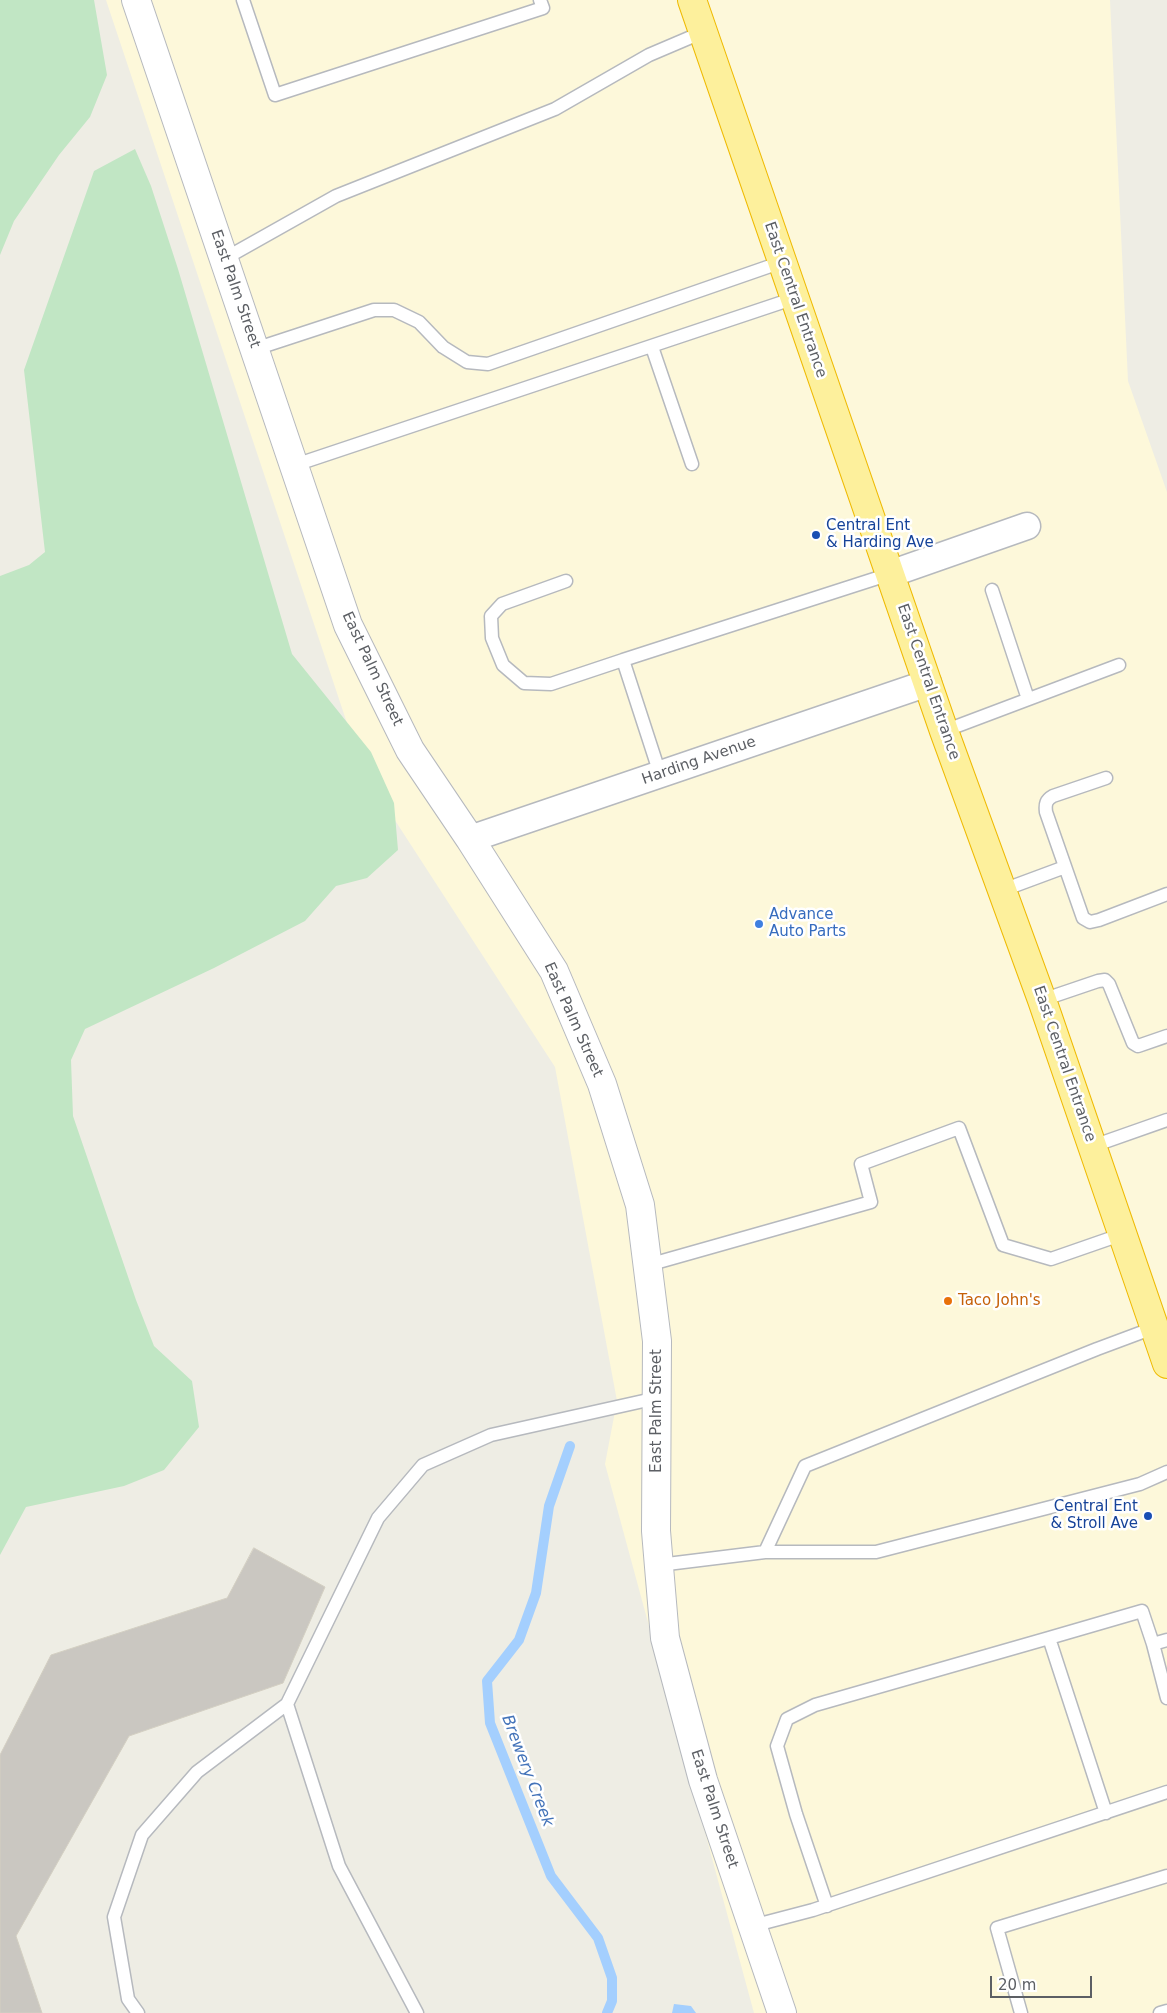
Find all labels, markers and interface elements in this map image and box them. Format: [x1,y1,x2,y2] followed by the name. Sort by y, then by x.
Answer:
[760,220,830,380] street label: East Central Entrance
[206,228,264,350] street label: East Palm Street
[826,517,934,552] place label: Central Ent & Harding Ave
[810,529,822,541] marker: Central Ent & Harding Ave
[893,602,963,762] street label: East Central Entrance
[338,609,406,729] street label: East Palm Street
[640,733,758,789] street label: Harding Avenue
[769,906,846,941] place label: Advance Auto Parts
[753,918,765,930] marker: Advance Auto Parts
[540,960,606,1080] street label: East Palm Street
[1029,984,1099,1144] street label: East Central Entrance
[958,1292,1041,1310] place label: Taco John's
[942,1295,954,1307] marker: Taco John's
[648,1349,666,1473] street label: East Palm Street
[1051,1498,1138,1533] place label: Central Ent & Stroll Ave
[1142,1510,1154,1522] marker: Central Ent & Stroll Ave
[497,1712,557,1830] water label: Brewery Creek
[686,1747,742,1871] street label: East Palm Street
[992,1966,1094,1998] scale bar
[998,1976,1036,1994] text: 20 m

